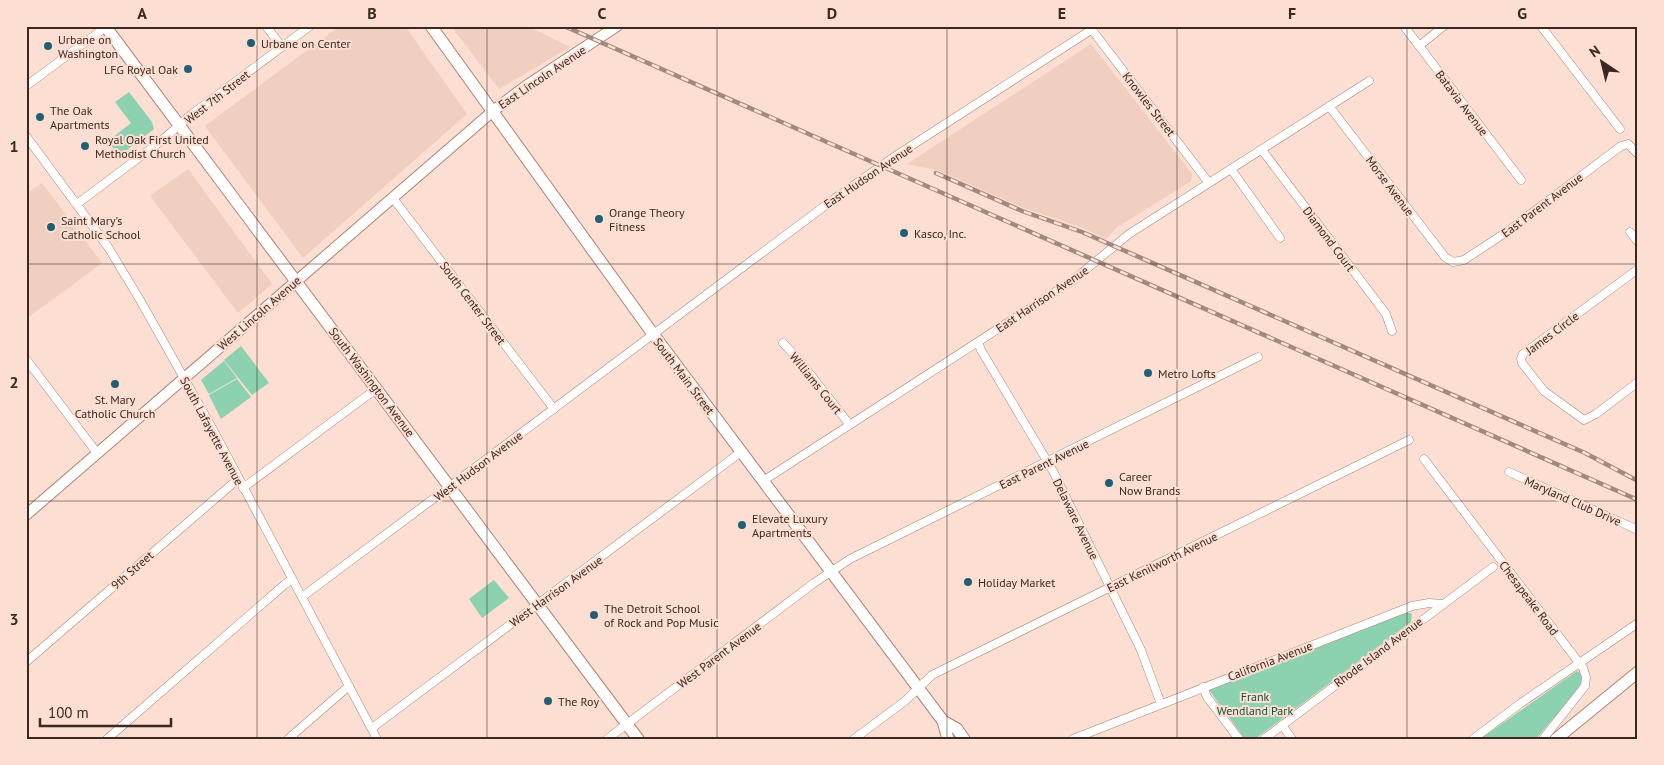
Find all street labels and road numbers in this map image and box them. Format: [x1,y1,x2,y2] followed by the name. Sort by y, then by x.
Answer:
[495,42,589,112] street label: East Lincoln Avenue
[181,67,253,127] street label: West 7th Street
[1432,67,1492,139] street label: Batavia Avenue
[1119,69,1179,139] street label: Knowles Street
[821,141,915,211] street label: East Hudson Avenue
[1363,153,1417,219] street label: Morse Avenue
[1498,170,1586,240] street label: East Parent Avenue
[1300,204,1358,274] street label: Diamond Court
[437,258,509,348] street label: South Center Street
[993,262,1091,336] street label: East Harrison Avenue
[214,273,304,353] street label: West Lincoln Avenue
[1522,308,1582,358] street label: James Circle
[326,324,418,440] street label: South Washington Avenue
[650,335,718,417] street label: South Main Street
[787,349,845,417] street label: Williams Court
[177,374,247,488] street label: South Lafayette Avenue
[431,428,525,504] street label: West Hudson Avenue
[997,436,1091,492] street label: East Parent Avenue
[1522,473,1624,529] street label: Maryland Club Drive
[1050,476,1102,562] street label: Delaware Avenue
[1104,529,1220,595] street label: East Kenilworth Avenue
[108,548,156,592] street label: 9th Street
[506,552,606,630] street label: West Harrison Avenue
[1496,558,1562,638] street label: Chesapeake Road
[1331,614,1425,690] street label: Rhode Island Avenue
[674,619,764,691] street label: West Parent Avenue
[1226,638,1314,684] street label: California Avenue

